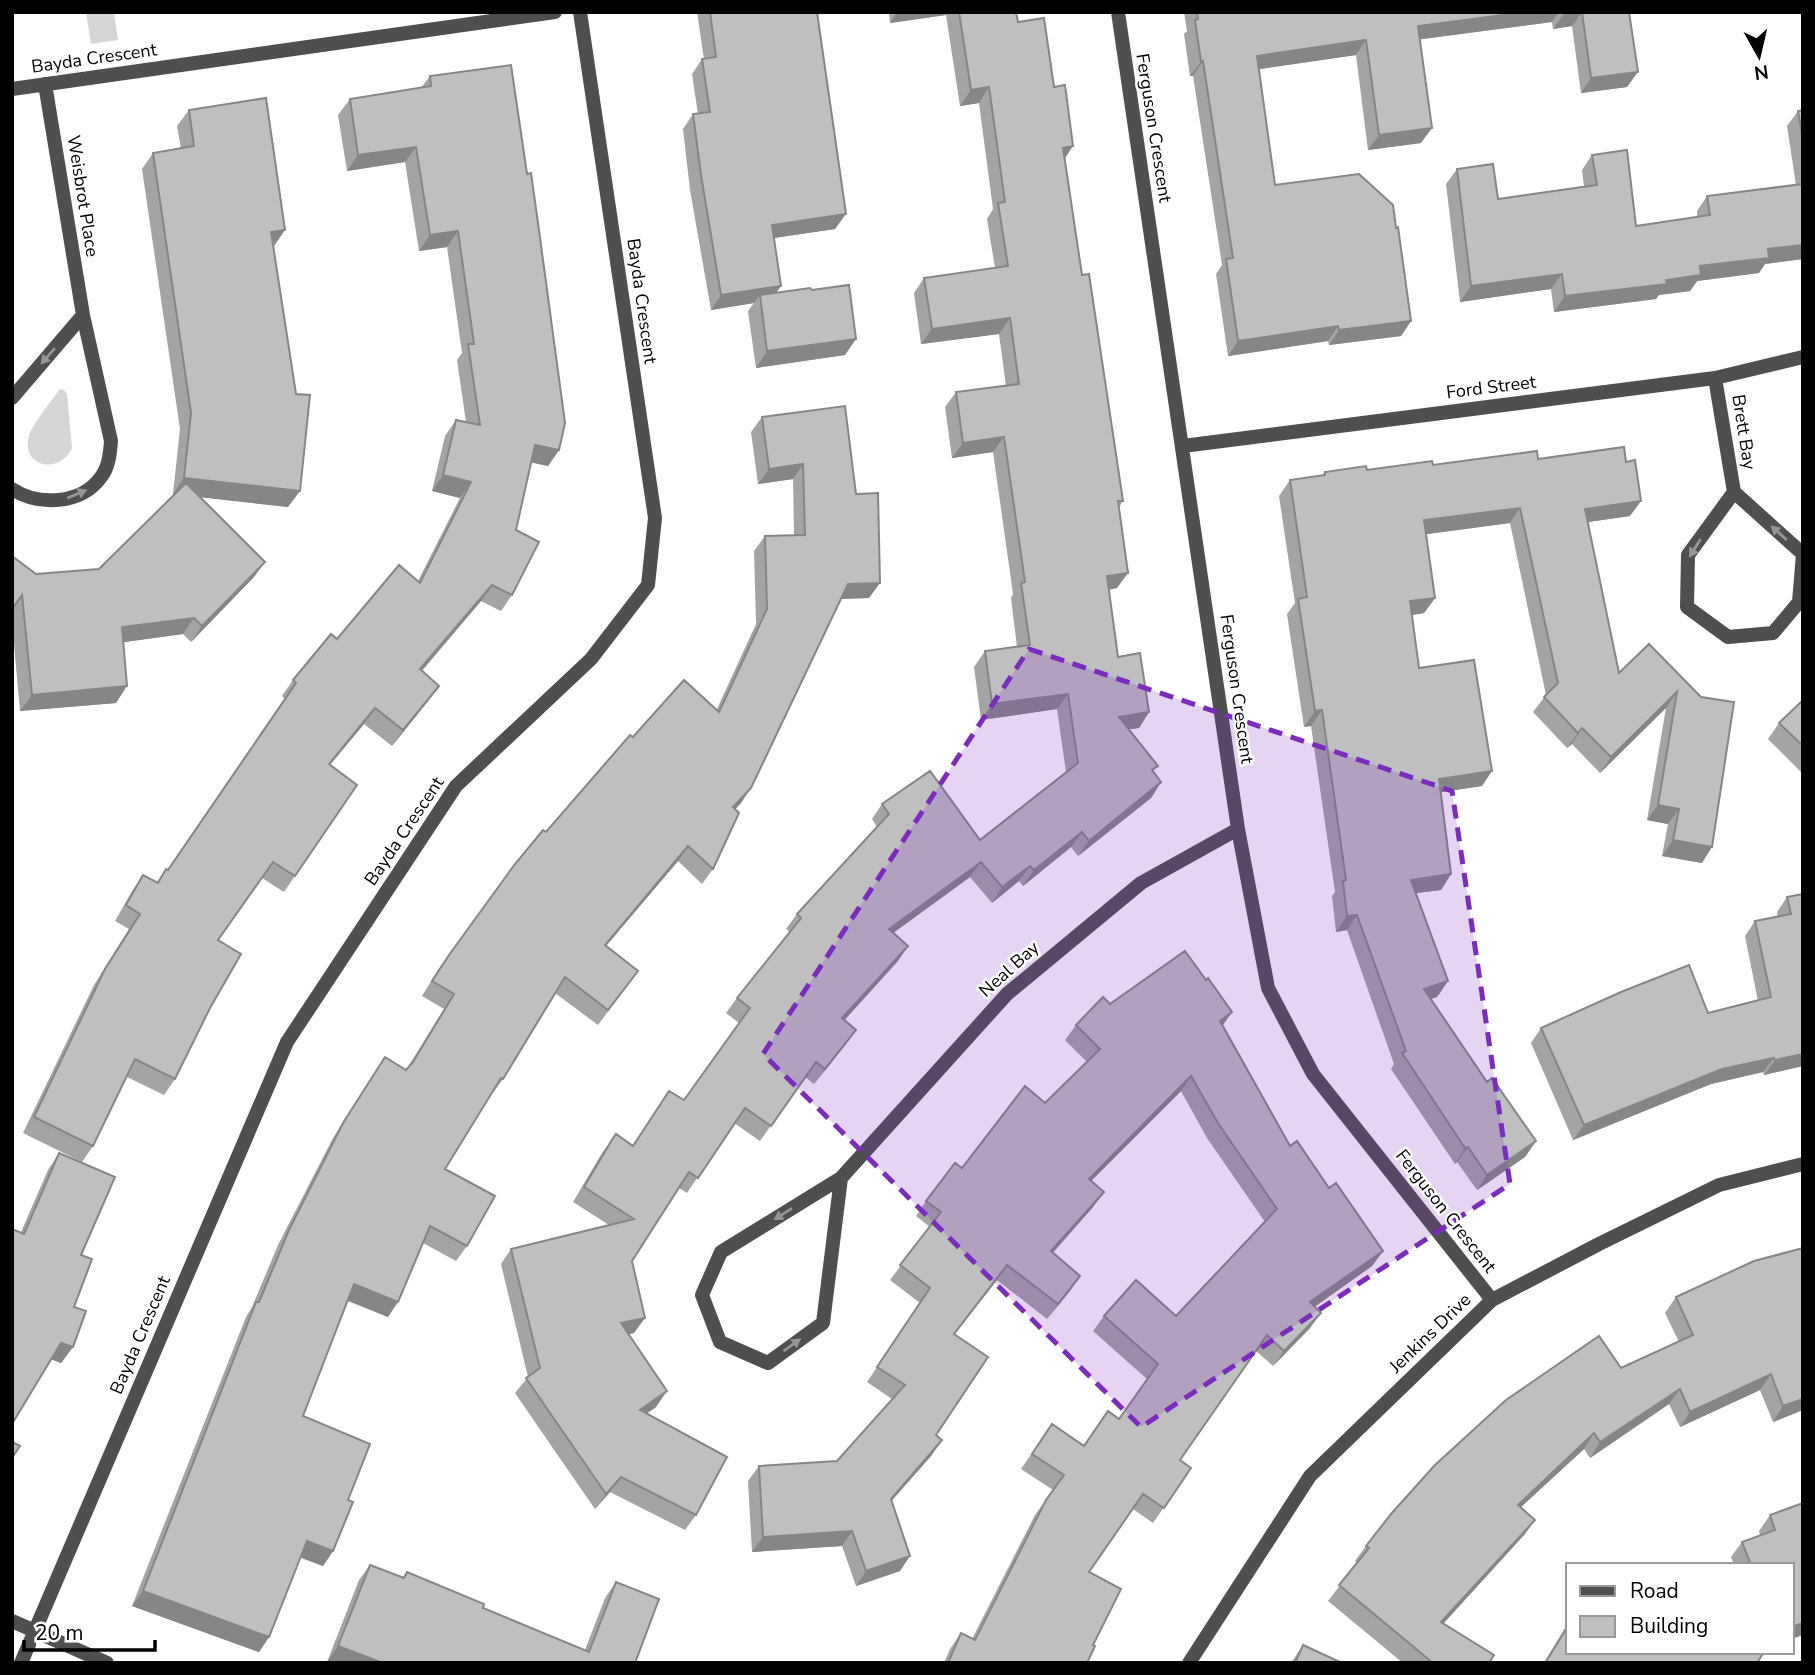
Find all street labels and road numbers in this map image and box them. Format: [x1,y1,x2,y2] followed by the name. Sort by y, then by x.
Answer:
[30,37,159,79] street label: Bayda Crescent
[1130,52,1178,205] street label: Ferguson Crescent
[62,133,104,259] street label: Weisbrot Place
[621,237,663,366] street label: Bayda Crescent
[1445,370,1538,404] street label: Ford Street
[1726,393,1762,472] street label: Brett Bay
[1215,613,1259,766] street label: Ferguson Crescent
[359,771,450,890] street label: Bayda Crescent
[974,935,1045,1002] street label: Neal Bay
[1390,1144,1502,1278] street label: Ferguson Crescent
[104,1272,176,1398] street label: Bayda Crescent
[1383,1288,1476,1379] street label: Jenkins Drive

